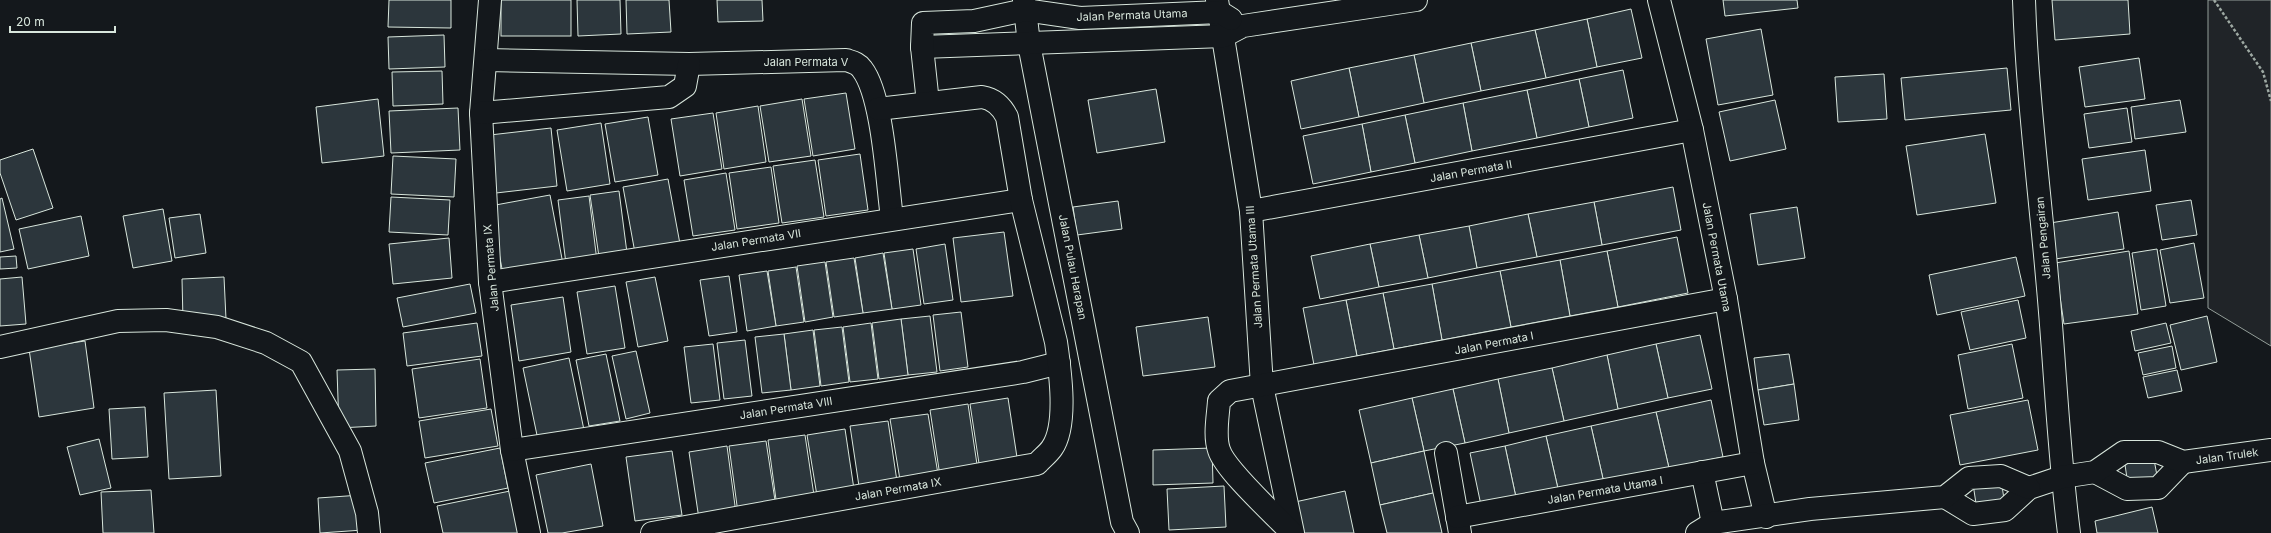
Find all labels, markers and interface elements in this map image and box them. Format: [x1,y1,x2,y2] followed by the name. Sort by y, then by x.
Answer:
[1076,6,1188,24] street label: Jalan Permata Utama
[10,8,115,34] scale bar
[16,14,45,29] text: 20 m
[764,55,849,69] street label: Jalan Permata V
[1429,157,1513,185] street label: Jalan Permata II
[2032,196,2054,280] street label: Jalan Pengairan
[1700,201,1734,313] street label: Jalan Permata Utama
[1243,205,1265,329] street label: Jalan Permata Utama III
[1056,213,1090,321] street label: Jalan Pulau Harapan
[480,223,502,312] street label: Jalan Permata IX
[710,226,802,254] street label: Jalan Permata VII
[1453,328,1535,358] street label: Jalan Permata I
[739,394,833,422] street label: Jalan Permata VIII
[2195,445,2259,467] street label: Jalan Trulek
[1546,473,1664,507] street label: Jalan Permata Utama I
[854,474,943,504] street label: Jalan Permata IX

